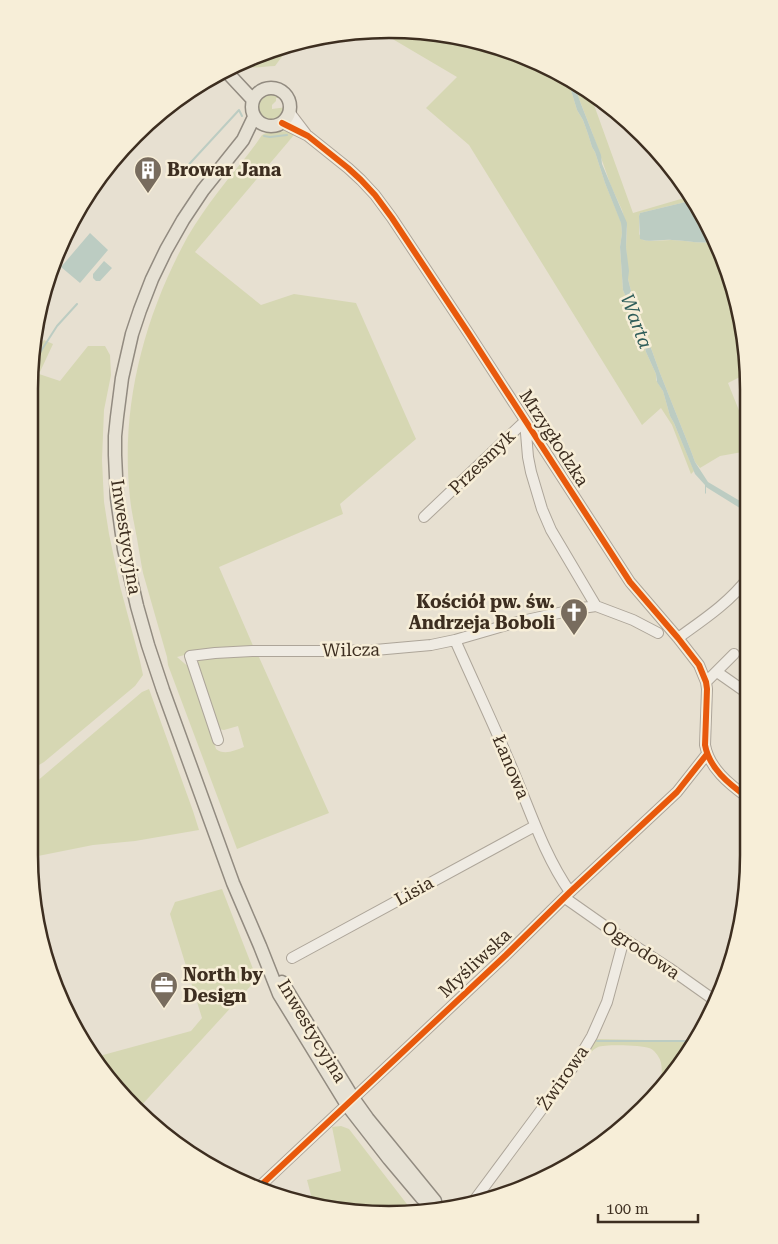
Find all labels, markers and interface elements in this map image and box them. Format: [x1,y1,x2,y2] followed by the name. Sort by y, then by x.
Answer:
[133,155,163,194] building icon: Browar Jana
[167,159,282,180] place label: Browar Jana
[616,291,657,352] water label: Warta
[515,385,594,490] street label: Mrzygłodzka
[444,425,519,498] street label: Przesmyk
[107,478,146,596] street label: Inwestycyjna
[409,591,555,633] place label: Kościół pw. św. Andrzeja Boboli
[559,597,589,636] church icon: Kościół pw. św. Andrzeja Boboli
[322,638,380,661] street label: Wilcza
[489,732,534,802] street label: Łanowa
[391,871,437,910] street label: Lisia
[598,916,684,983] street label: Ogrodowa
[434,924,515,1001] street label: Myśliwska
[183,964,263,1006] place label: North by Design
[149,970,179,1009] office icon: North by Design
[274,976,351,1086] street label: Inwestycyjna
[533,1041,593,1114] street label: Żwirowa
[598,1192,698,1224] scale bar
[606,1200,649,1218] text: 100 m

